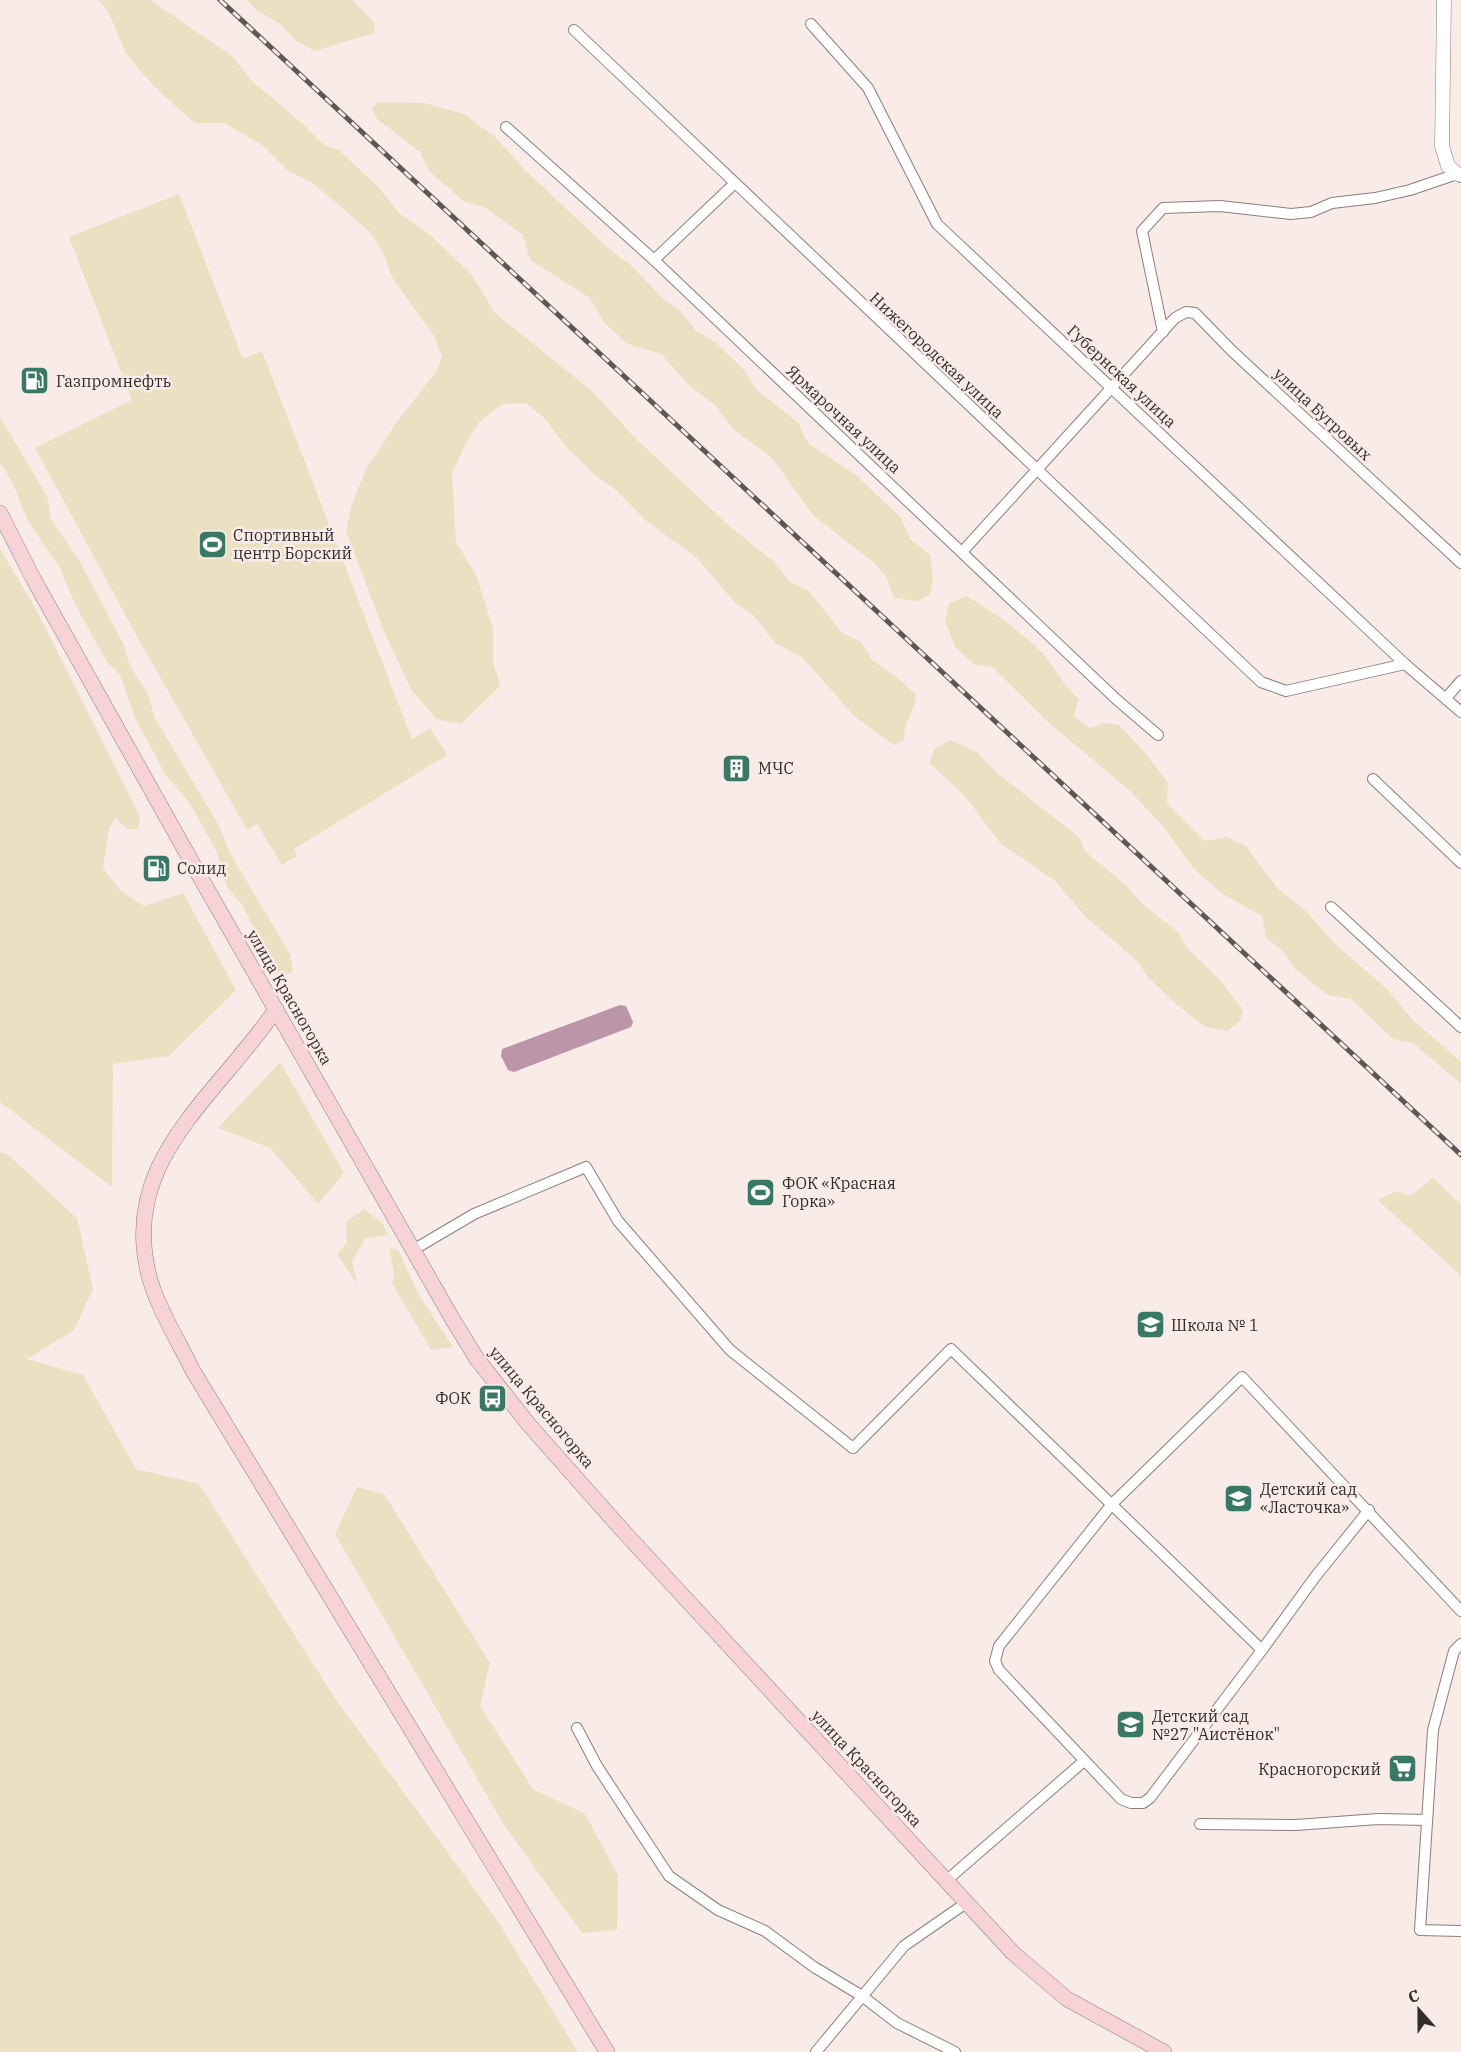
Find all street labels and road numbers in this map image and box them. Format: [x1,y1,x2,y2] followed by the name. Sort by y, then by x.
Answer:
[866,288,1008,423] street label: Нижегородская улица
[1063,320,1181,432] street label: Губернская улица
[782,361,906,478] street label: Ярмарочная улица
[1270,363,1376,465] street label: улица Бугровых
[243,926,337,1068] street label: улица Красногорка
[485,1342,599,1472] street label: улица Красногорка
[808,1705,927,1831] street label: улица Красногорка

